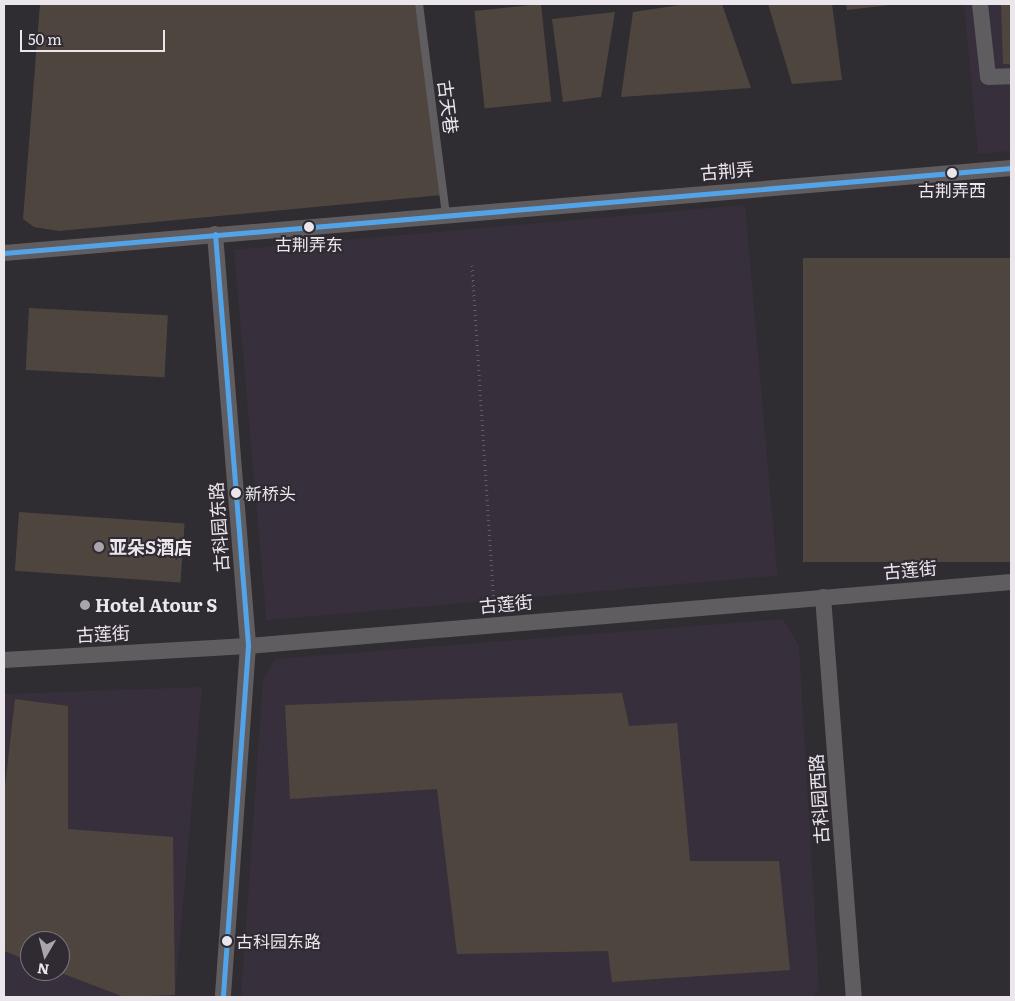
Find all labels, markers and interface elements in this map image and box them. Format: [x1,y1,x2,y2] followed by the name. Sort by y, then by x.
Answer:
[22,20,168,52] scale bar
[28,27,62,50] text: 50 m
[434,79,462,135] street label: 古天巷
[699,158,755,184] street label: 古荆弄
[947,168,957,178] marker: 古荆弄西
[918,180,986,200] place label: 古荆弄西
[304,222,314,232] marker: 古荆弄东
[275,234,343,254] place label: 古荆弄东
[205,481,233,573] street label: 古科园东路
[245,483,296,503] place label: 新桥头
[231,488,241,498] marker: 新桥头
[109,536,192,558] place label: 亚朵S酒店
[93,541,105,553] marker: 亚朵S酒店
[882,557,938,583] street label: 古莲街
[478,591,534,617] street label: 古莲街
[95,594,217,616] place label: Hotel Atour S
[79,599,91,611] marker: Hotel Atour S
[75,622,131,646] street label: 古莲街
[805,753,833,845] street label: 古科园西路
[20,931,70,981] north arrow
[236,931,321,951] place label: 古科园东路
[222,936,232,946] marker: 古科园东路
[36,959,50,981] text: N

